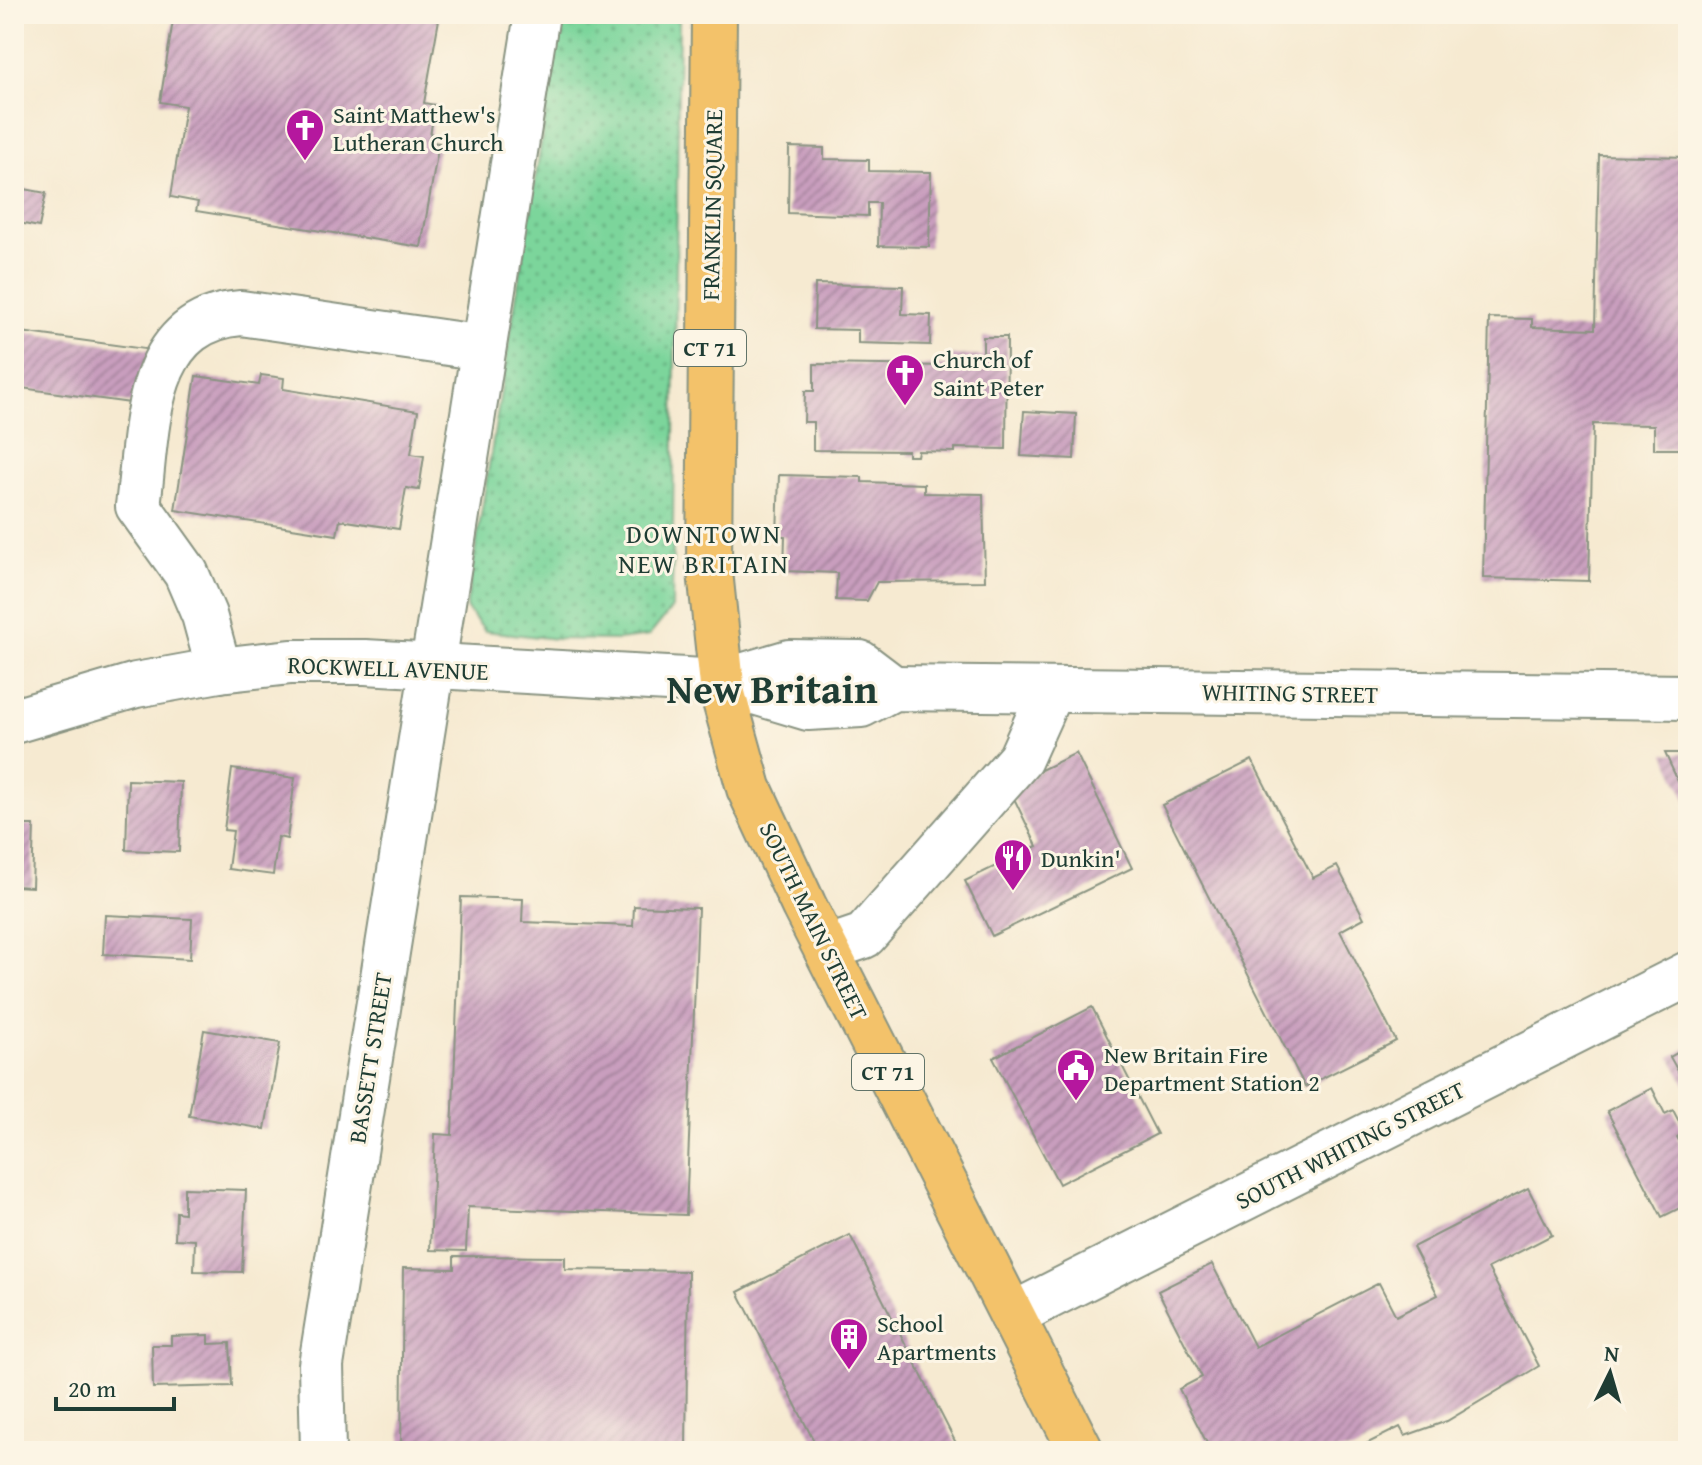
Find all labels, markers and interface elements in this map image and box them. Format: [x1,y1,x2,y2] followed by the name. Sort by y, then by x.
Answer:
[333,97,504,160] place label: Saint Matthew's Lutheran Church
[284,107,326,162] church icon: Saint Matthew's Lutheran Church
[693,109,731,301] street label: FRANKLIN SQUARE
[674,330,746,366] road number: CT 71
[933,342,1044,405] place label: Church of Saint Peter
[884,352,926,407] church icon: Church of Saint Peter
[618,514,790,583] district label: DOWNTOWN NEW BRITAIN
[287,647,489,689] street label: ROCKWELL AVENUE
[666,659,878,718] district label: New Britain
[1202,674,1378,712] street label: WHITING STREET
[751,816,877,1026] street label: SOUTH MAIN STREET
[992,837,1034,892] restaurant icon: Dunkin'
[1041,841,1121,876] place label: Dunkin'
[339,970,401,1146] street label: BASSETT STREET
[1104,1037,1320,1100] place label: New Britain Fire Department Station 2
[1055,1047,1097,1102] public building icon: New Britain Fire Department Station 2
[852,1054,924,1090] road number: CT 71
[1229,1072,1471,1218] street label: SOUTH WHITING STREET
[877,1306,997,1369] place label: School Apartments
[828,1316,870,1371] building icon: School Apartments
[1570,1333,1650,1413] north arrow
[1603,1336,1621,1370] text: N
[56,1361,174,1411] scale bar
[68,1371,116,1406] text: 20 m

